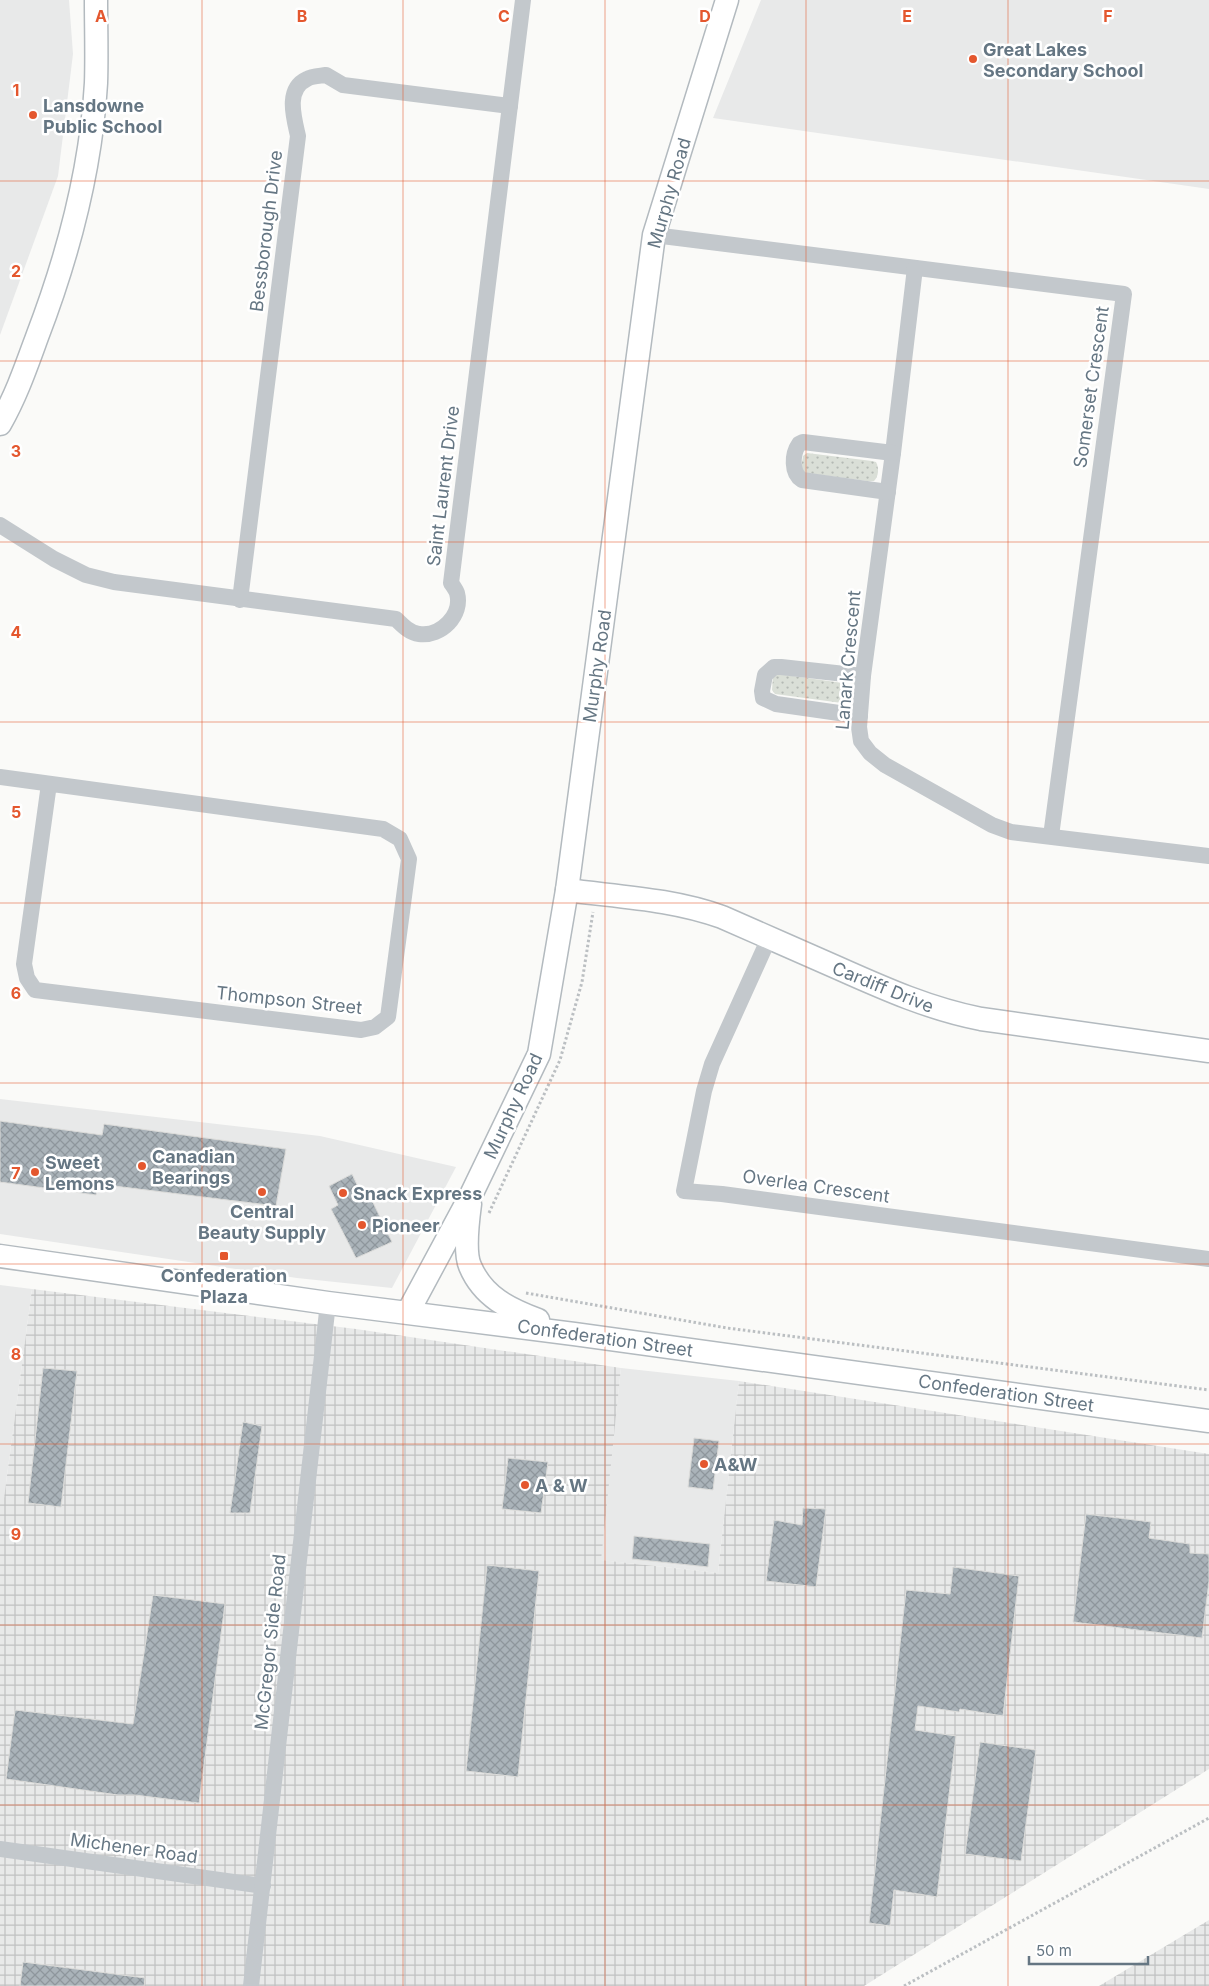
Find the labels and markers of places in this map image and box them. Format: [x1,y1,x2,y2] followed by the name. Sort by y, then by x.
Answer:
[983,39,1143,81] place label: Great Lakes Secondary School
[967,53,979,65] marker: Great Lakes Secondary School
[43,95,162,137] place label: Lansdowne Public School
[27,109,39,121] marker: Lansdowne Public School
[152,1146,235,1188] place label: Canadian Bearings
[45,1152,115,1194] place label: Sweet Lemons
[136,1160,148,1172] marker: Canadian Bearings
[29,1166,41,1178] marker: Sweet Lemons
[353,1183,482,1204] place label: Snack Express
[256,1186,268,1198] marker: Central Beauty Supply
[337,1187,349,1199] marker: Snack Express
[198,1201,326,1243] place label: Central Beauty Supply
[372,1215,440,1236] place label: Pioneer
[356,1219,368,1231] marker: Pioneer
[218,1250,230,1262] marker: Confederation Plaza
[161,1265,287,1307] place label: Confederation Plaza
[714,1454,758,1475] place label: A&W
[698,1458,710,1470] marker: A&W
[535,1475,588,1496] place label: A & W
[519,1479,531,1491] marker: A & W

